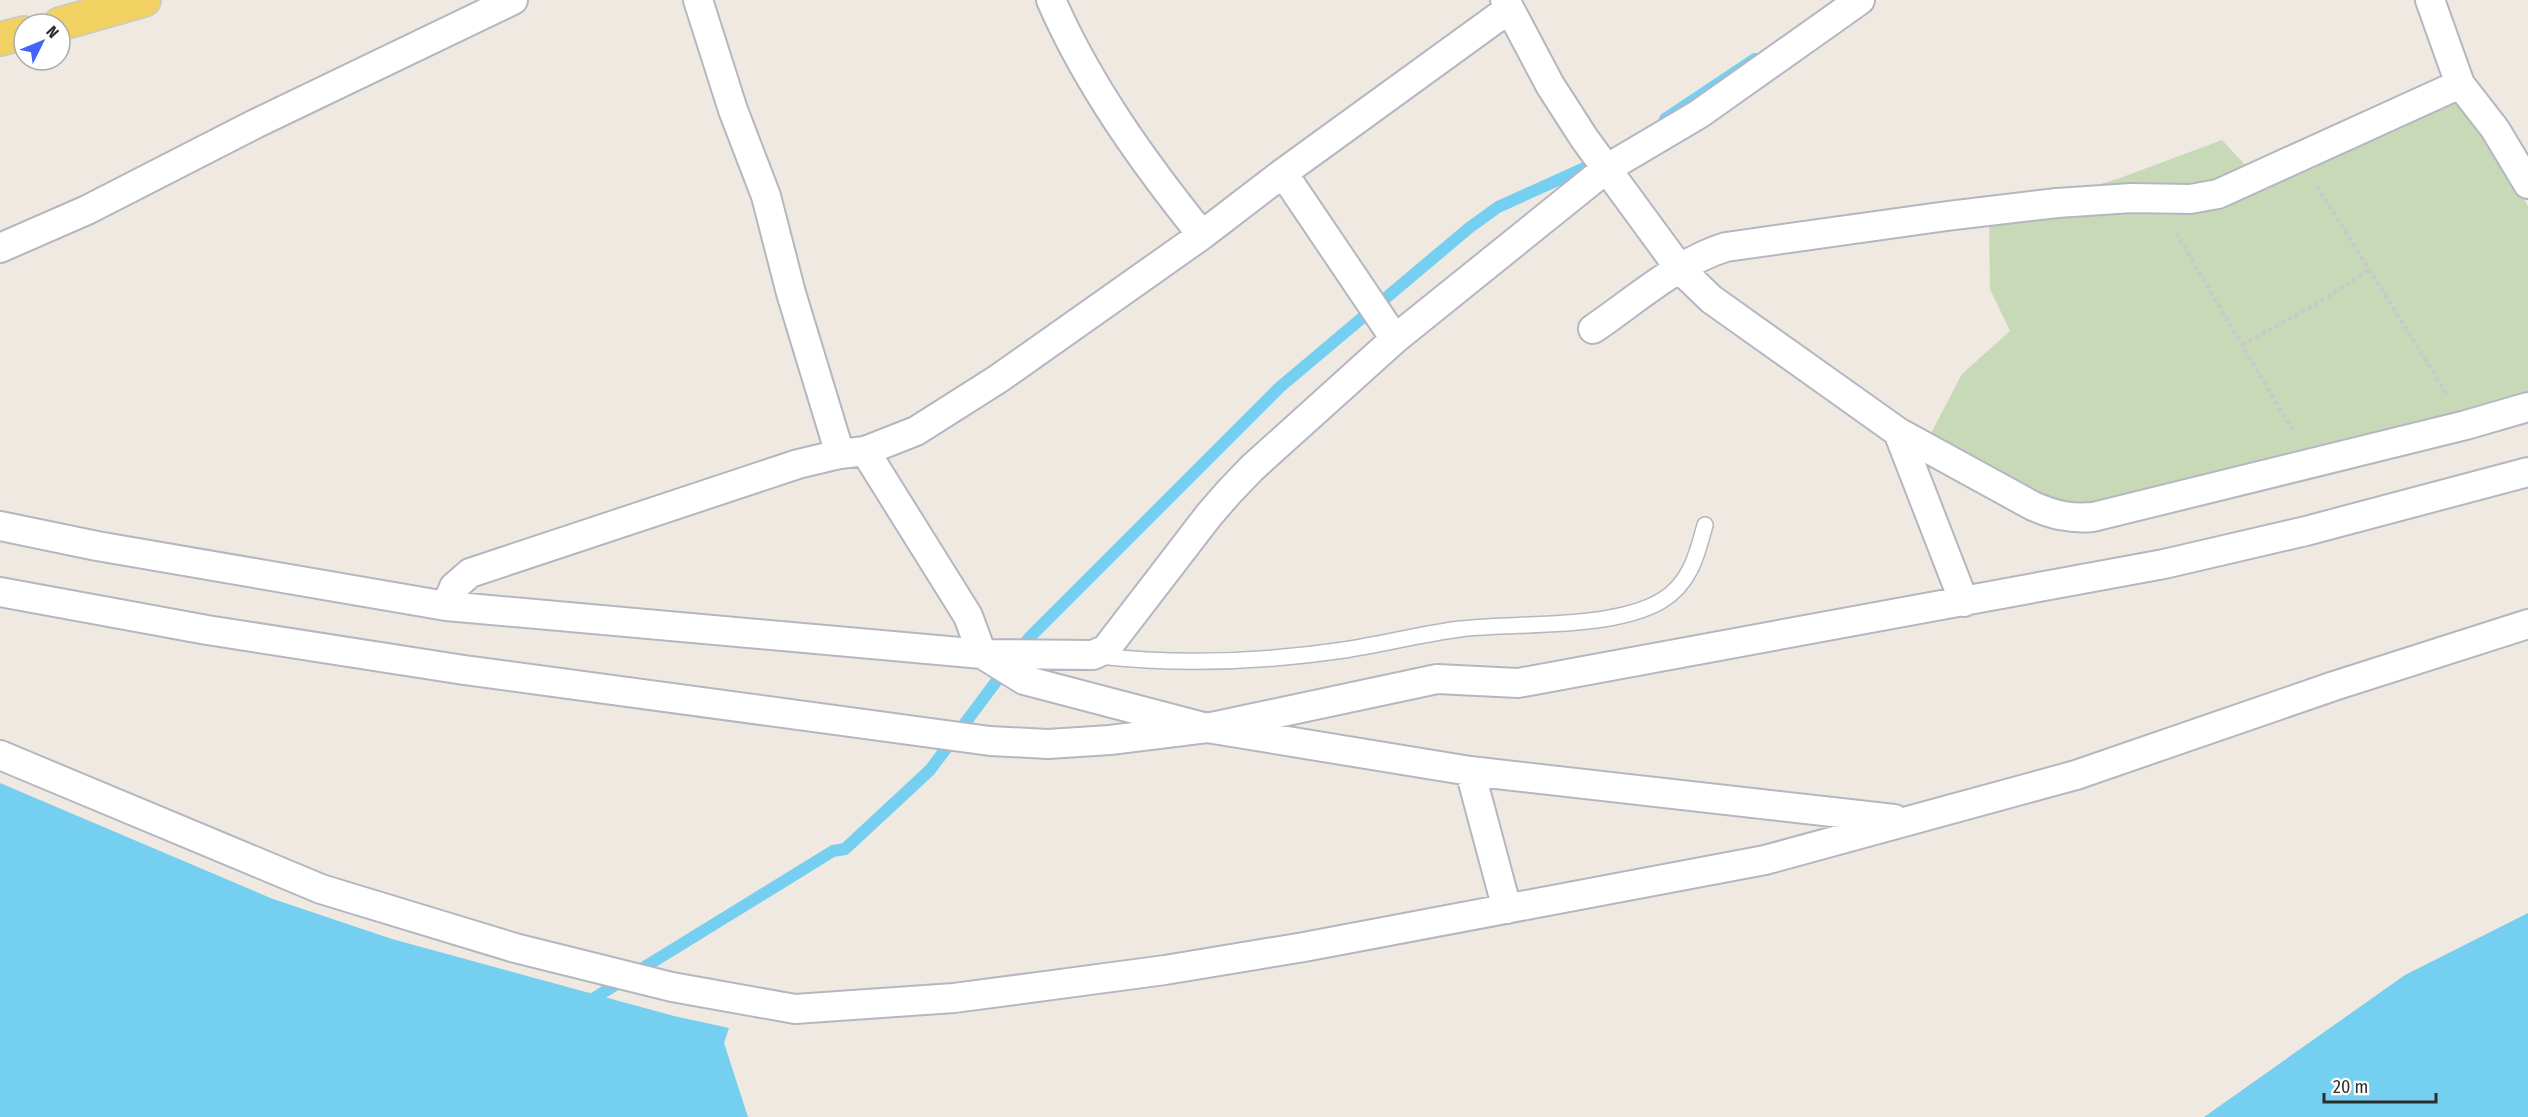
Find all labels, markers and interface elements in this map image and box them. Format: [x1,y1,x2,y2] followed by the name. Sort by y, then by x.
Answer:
[12,12,72,72] north arrow
[42,22,63,42] text: N
[2324,1066,2436,1104] scale bar
[2333,1076,2368,1098] text: 20 m

